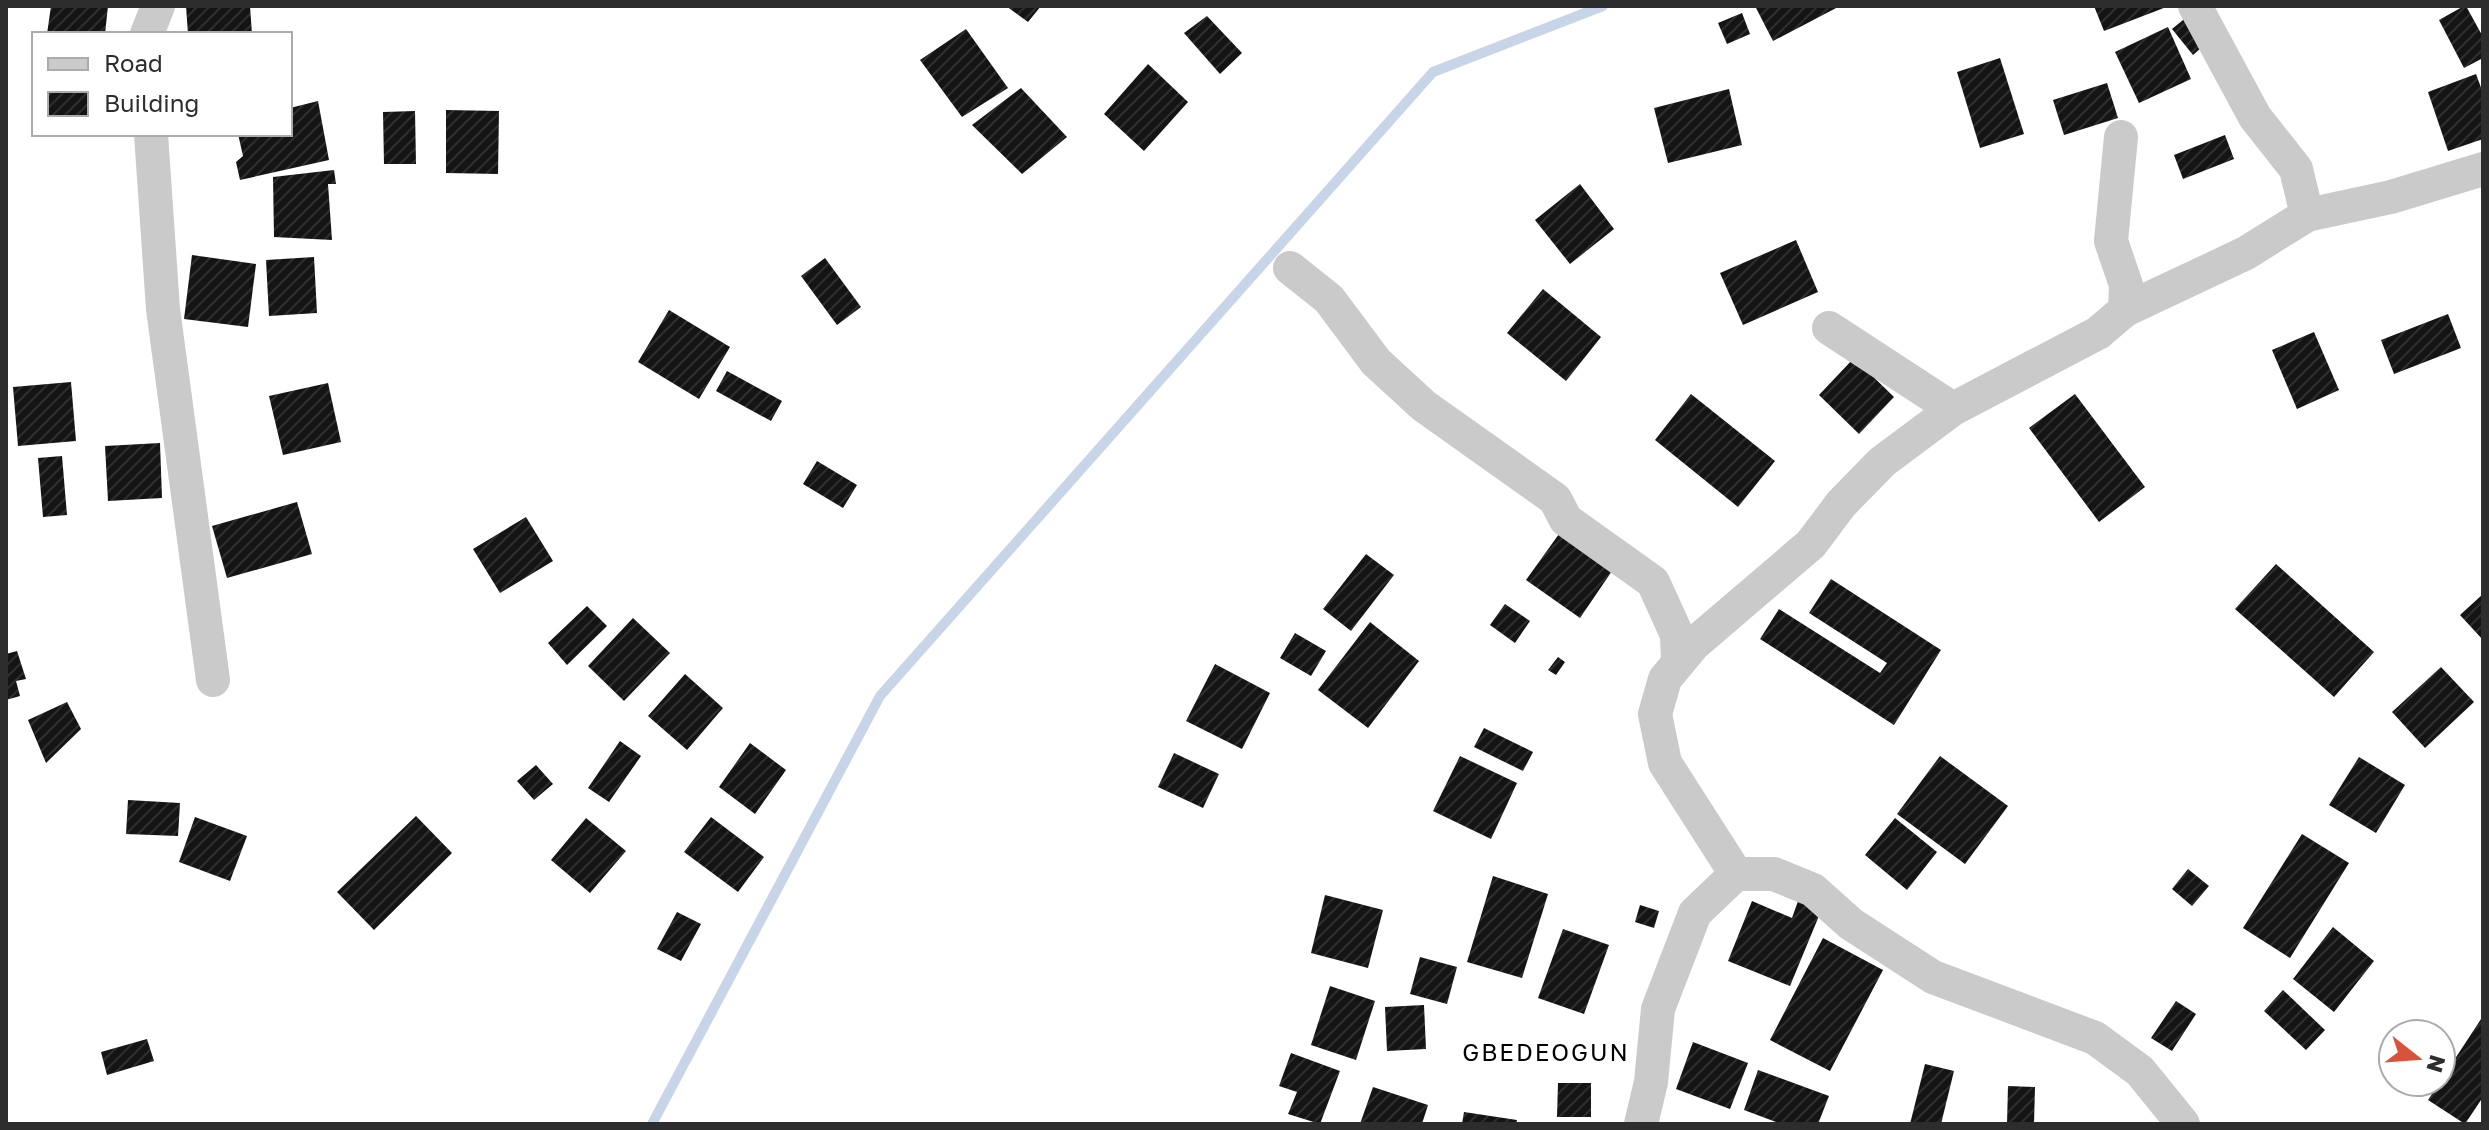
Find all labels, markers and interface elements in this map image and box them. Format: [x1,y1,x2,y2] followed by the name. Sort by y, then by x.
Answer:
[32,32,292,136] legend
[104,48,163,77] text: Road
[104,88,199,117] text: Building
[2377,1018,2457,1098] north arrow
[1462,1037,1630,1066] district label: GBEDEOGUN
[2421,1052,2452,1076] text: N

